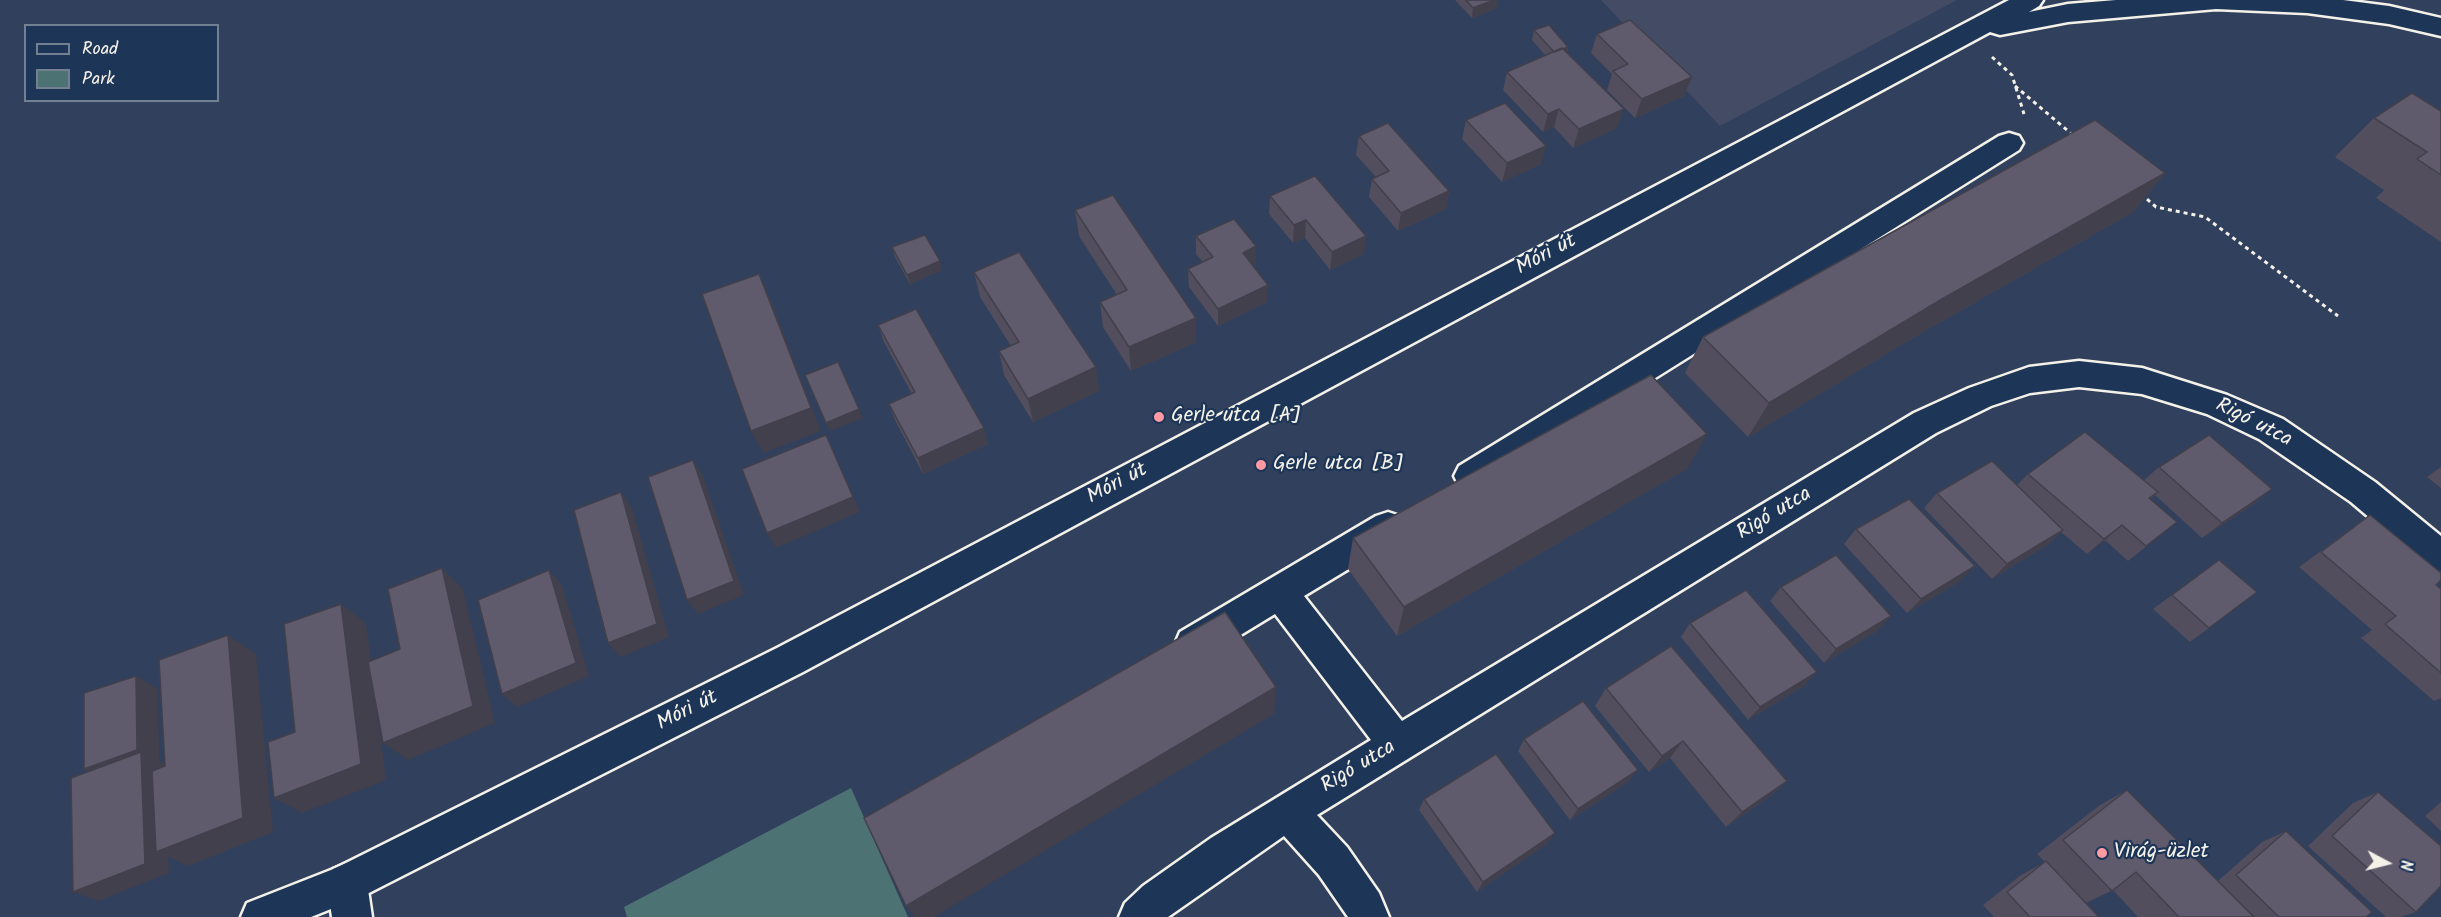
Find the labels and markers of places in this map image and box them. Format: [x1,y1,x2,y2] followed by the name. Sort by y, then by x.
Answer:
[1171,404,1301,430] place label: Gerle utca [A]
[1152,410,1166,424] marker: Gerle utca [A]
[1273,452,1403,478] place label: Gerle utca [B]
[1254,458,1268,472] marker: Gerle utca [B]
[2114,840,2209,866] place label: Virág-üzlet
[2095,846,2109,860] marker: Virág-üzlet

